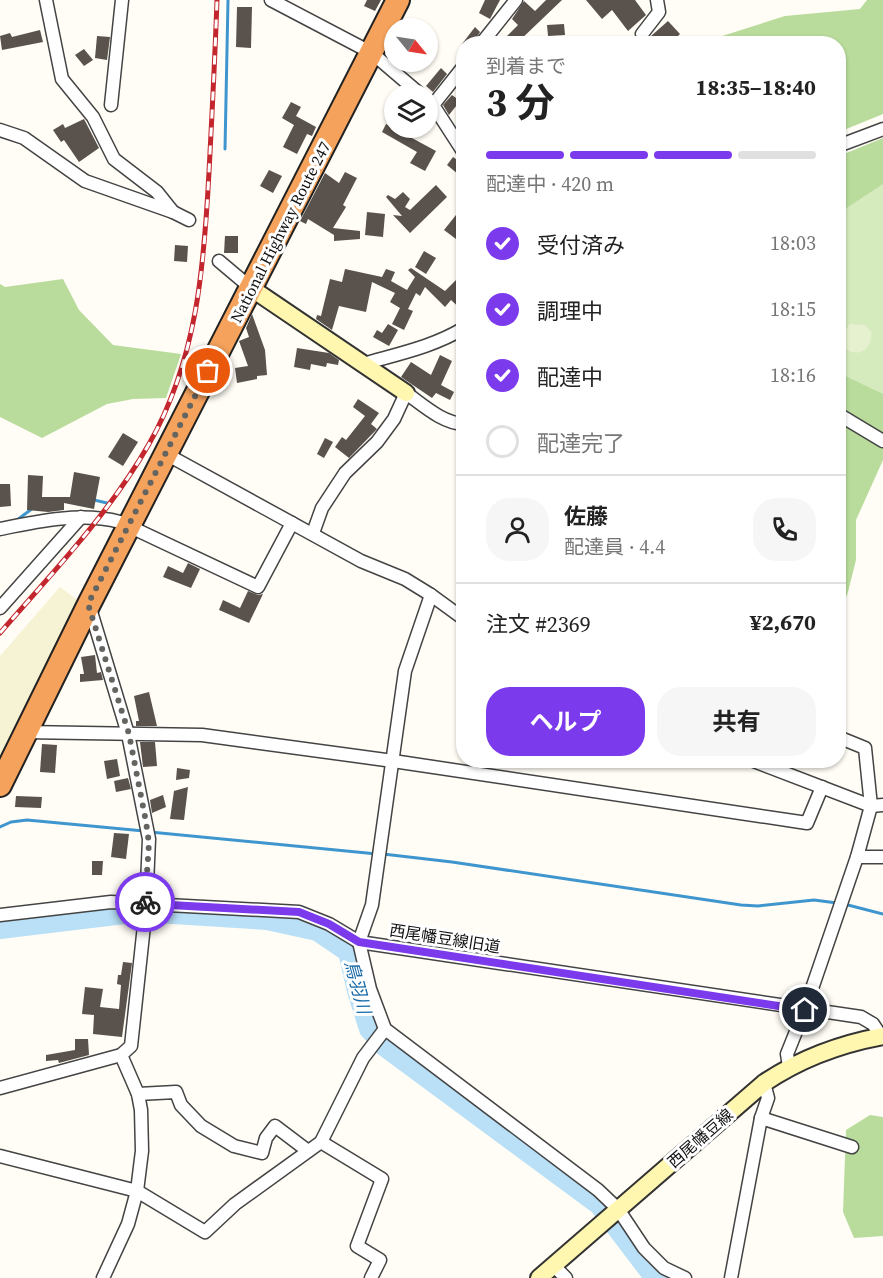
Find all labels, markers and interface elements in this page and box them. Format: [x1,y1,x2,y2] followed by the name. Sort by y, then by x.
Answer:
[384,18,438,72] north arrow
[384,18,438,138] map controls
[486,52,566,80] text: 到着まで
[696,72,816,102] text: 18:35–18:40
[486,76,554,129] text: 3 分
[384,84,438,138] button: layers
[225,138,335,326] street label: National Highway Route 247
[486,170,614,198] text: 配達中 · 420 m
[486,227,519,260] icon: check
[770,229,816,257] text: 18:03
[537,230,625,260] text: 受付済み
[486,293,519,326] icon: check
[770,295,816,323] text: 18:15
[537,296,603,326] text: 調理中
[182,345,233,396] pin
[191,354,224,387] icon: bag
[486,359,519,392] icon: check
[770,361,816,389] text: 18:16
[537,362,603,392] text: 配達中
[537,428,625,458] text: 配達完了
[486,498,549,561] button: person
[753,498,816,561] button: phone
[564,501,608,531] text: 佐藤
[564,533,665,561] text: 配達員 · 4.4
[750,607,816,637] text: ¥2,670
[486,609,591,639] text: 注文 #2369
[486,687,645,756] button: ヘルプ
[657,687,816,756] button: 共有
[115,872,175,932] courier
[129,886,162,919] icon: bike
[388,918,502,958] street label: 西尾幡豆線旧道
[339,958,378,1018] water label: 鳥羽川
[779,984,830,1035] pin
[788,993,821,1026] icon: home
[663,1103,737,1173] street label: 西尾幡豆線

